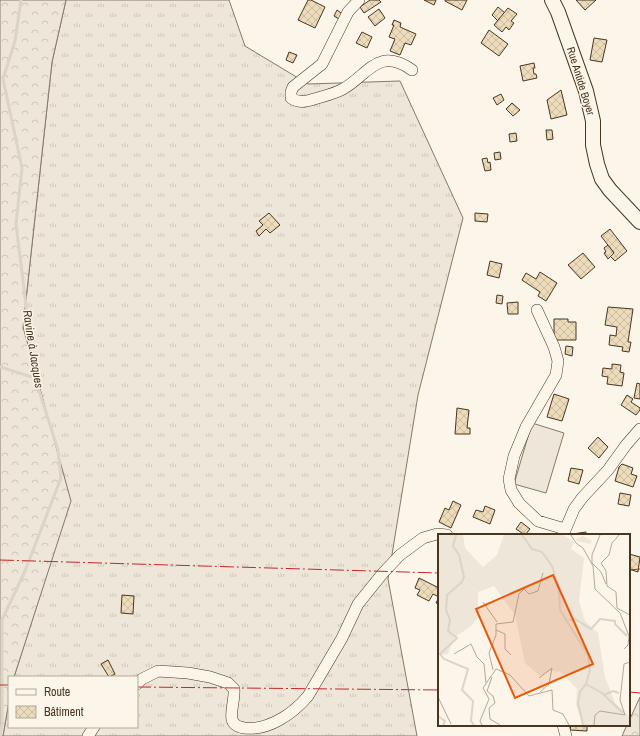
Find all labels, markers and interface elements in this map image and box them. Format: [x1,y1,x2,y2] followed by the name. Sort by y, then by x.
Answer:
[564,45,598,117] street label: Rue Antide Boyer
[19,309,47,389] water label: Ravine à Jacques
[438,534,630,726] inset map
[8,676,138,728] legend
[44,684,70,700] text: Route
[44,704,84,720] text: Bâtiment

